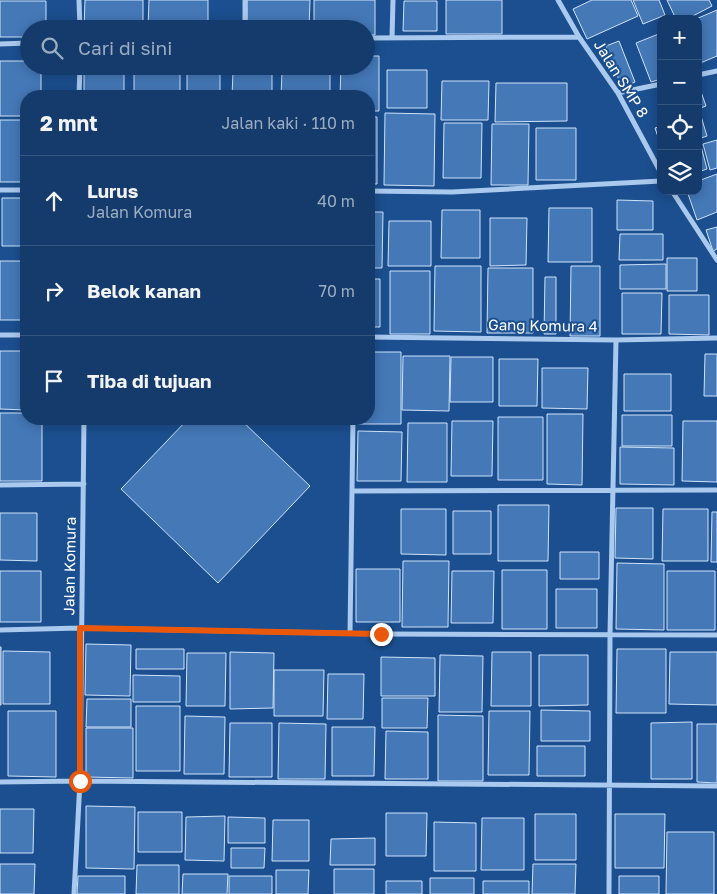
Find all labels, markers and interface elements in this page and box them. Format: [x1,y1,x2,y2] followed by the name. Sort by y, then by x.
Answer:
[657,15,702,195] map controls
[657,15,702,60] button: +
[20,20,375,75] search box
[38,34,66,62] icon: search
[78,36,172,59] text: Cari di sini
[591,36,653,121] street label: Jalan SMP 8
[657,60,702,105] button: −
[657,105,702,150] button: locate
[40,110,98,136] text: 2 mnt
[221,113,355,133] text: Jalan kaki · 110 m
[657,150,702,195] button: layers
[87,179,138,202] text: Lurus
[40,187,68,215] icon: ahead
[317,191,355,211] text: 40 m
[87,202,192,222] text: Jalan Komura
[40,277,68,305] icon: right
[87,279,201,302] text: Belok kanan
[318,281,355,301] text: 70 m
[488,315,598,335] street label: Gang Komura 4
[40,367,68,395] icon: arrive
[87,369,212,392] text: Tiba di tujuan
[59,517,79,615] street label: Jalan Komura
[370,623,393,646] route end
[69,770,92,793] route start

